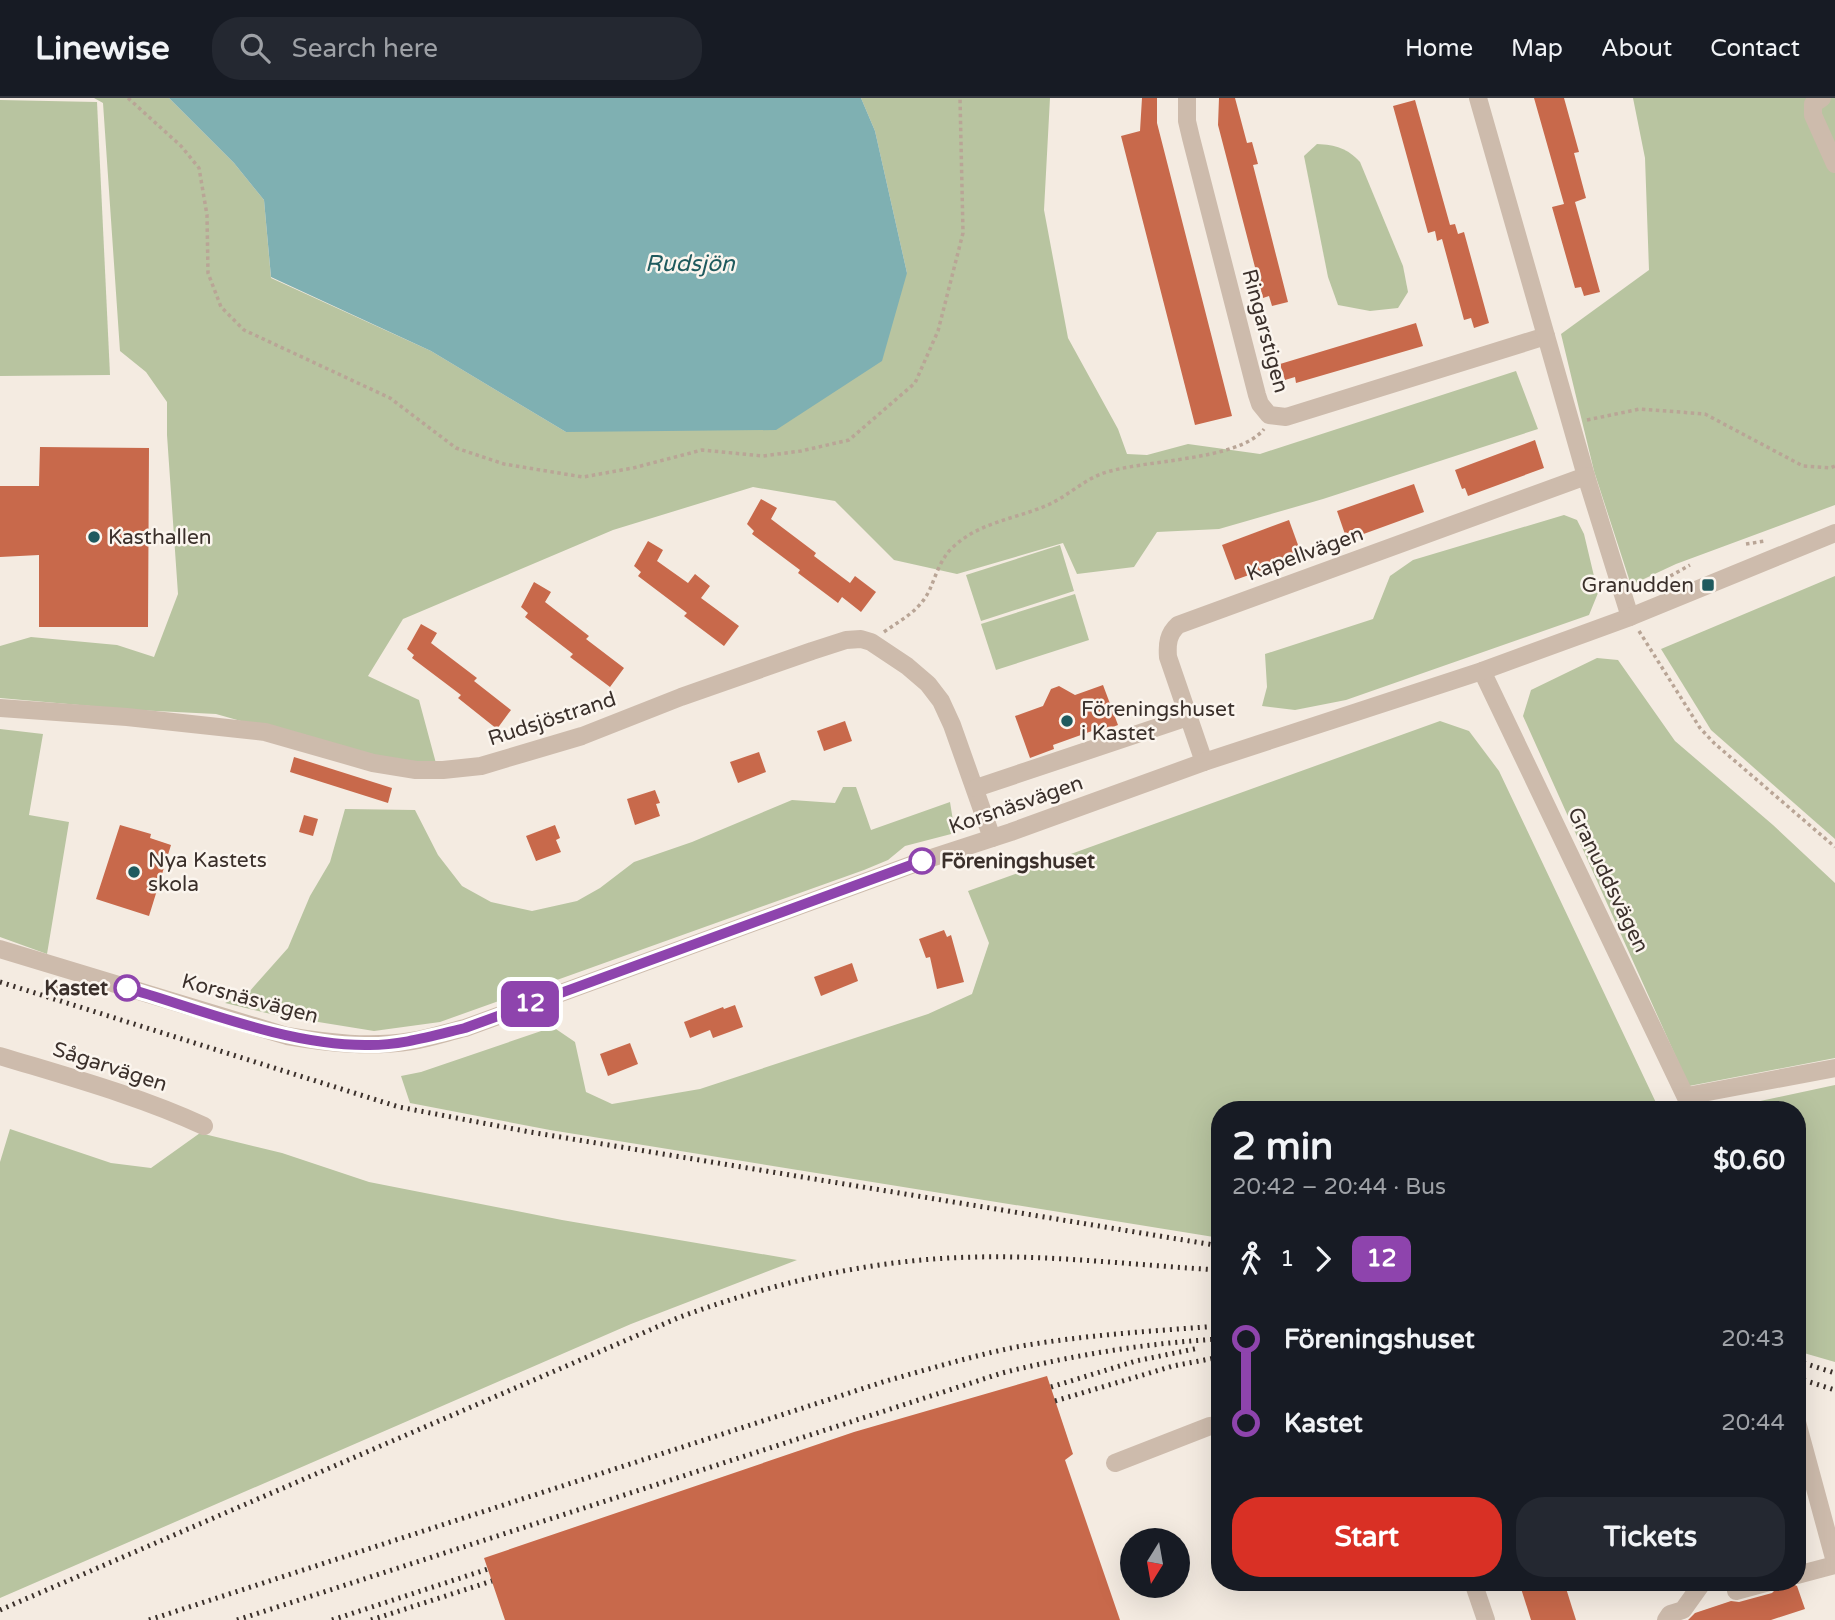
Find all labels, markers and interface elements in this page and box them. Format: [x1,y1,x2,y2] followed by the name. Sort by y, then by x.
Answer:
[212,17,702,80] search box
[35,29,170,68] text: Linewise
[236,29,274,67] icon: search
[292,33,438,64] text: Search here
[1405,34,1473,63] text: Home
[1511,34,1563,63] text: Map
[1601,34,1672,63] text: About
[1710,34,1800,63] text: Contact
[645,250,736,278] water label: Rudsjön
[1236,266,1294,396] street label: Ringarstigen
[1243,521,1367,587] street label: Kapellvägen
[108,525,212,550] place label: Kasthallen
[86,529,102,545] marker: Kasthallen
[1582,573,1694,598] place label: Granudden
[1700,577,1716,593] marker: Granudden
[485,687,619,751] street label: Rudsjöstrand
[1081,697,1235,746] place label: Föreningshuset i Kastet
[1059,713,1075,729] marker: Föreningshuset i Kastet
[946,770,1086,840] street label: Korsnäsvägen
[1562,803,1654,957] street label: Granuddsvägen
[148,848,267,897] place label: Nya Kastets skola
[909,848,935,874] marker: Föreningshuset
[941,849,1095,874] place label: Föreningshuset
[126,864,142,880] marker: Nya Kastets skola
[179,969,321,1029] street label: Korsnäsvägen
[114,975,140,1001] marker: Kastet
[44,976,108,1001] place label: Kastet
[498,981,562,1027] line badge: 12
[515,989,545,1018] text: 12
[50,1037,170,1097] street label: Sågarvägen
[1232,1124,1333,1170] text: 2 min
[1713,1145,1785,1176] text: $0.60
[1232,1173,1446,1201] text: 20:42 – 20:44 · Bus
[1232,1240,1270,1278] icon: walk
[1304,1240,1342,1278] icon: forward
[1366,1244,1397,1273] text: 12
[1280,1245,1294,1273] text: 1
[1284,1324,1475,1355] text: Föreningshuset
[1721,1325,1785,1353] text: 20:43
[1284,1408,1363,1439] text: Kastet
[1721,1409,1785,1437] text: 20:44
[1232,1497,1502,1577] button: Start
[1516,1497,1785,1577] button: Tickets
[1120,1528,1190,1598] north arrow
[1120,1528,1190,1598] map controls

